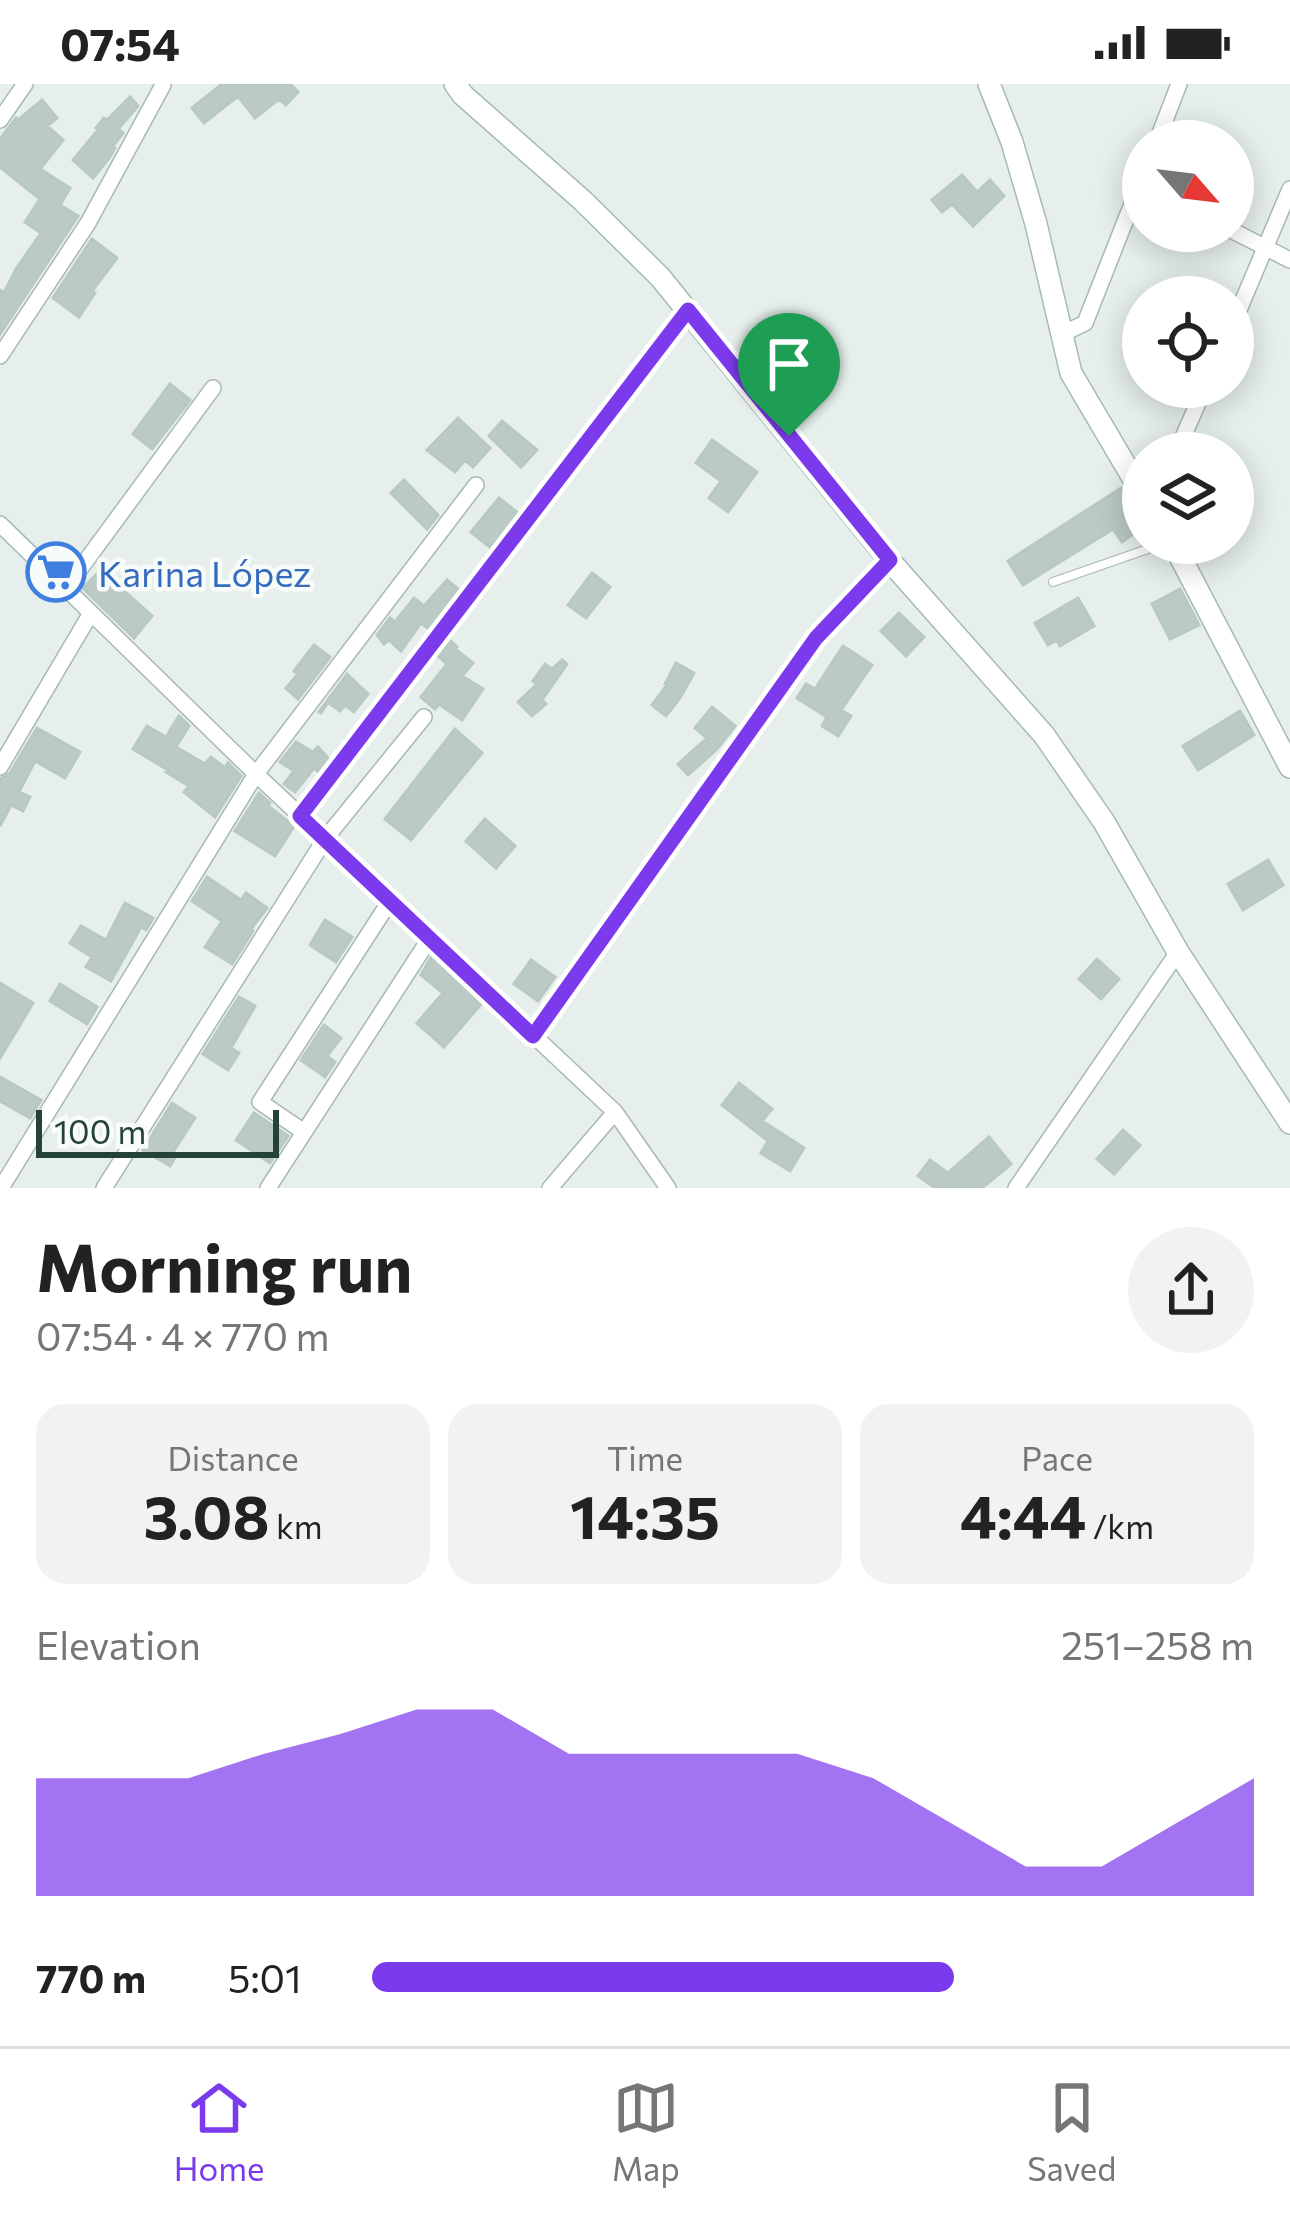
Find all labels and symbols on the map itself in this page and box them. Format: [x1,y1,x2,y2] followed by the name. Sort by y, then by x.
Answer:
[1122,120,1254,252] north arrow
[738,313,840,436] pin
[25,541,87,603] supermarket icon: Karina López
[98,550,311,594] place label: Karina López
[36,1104,279,1157] scale bar

